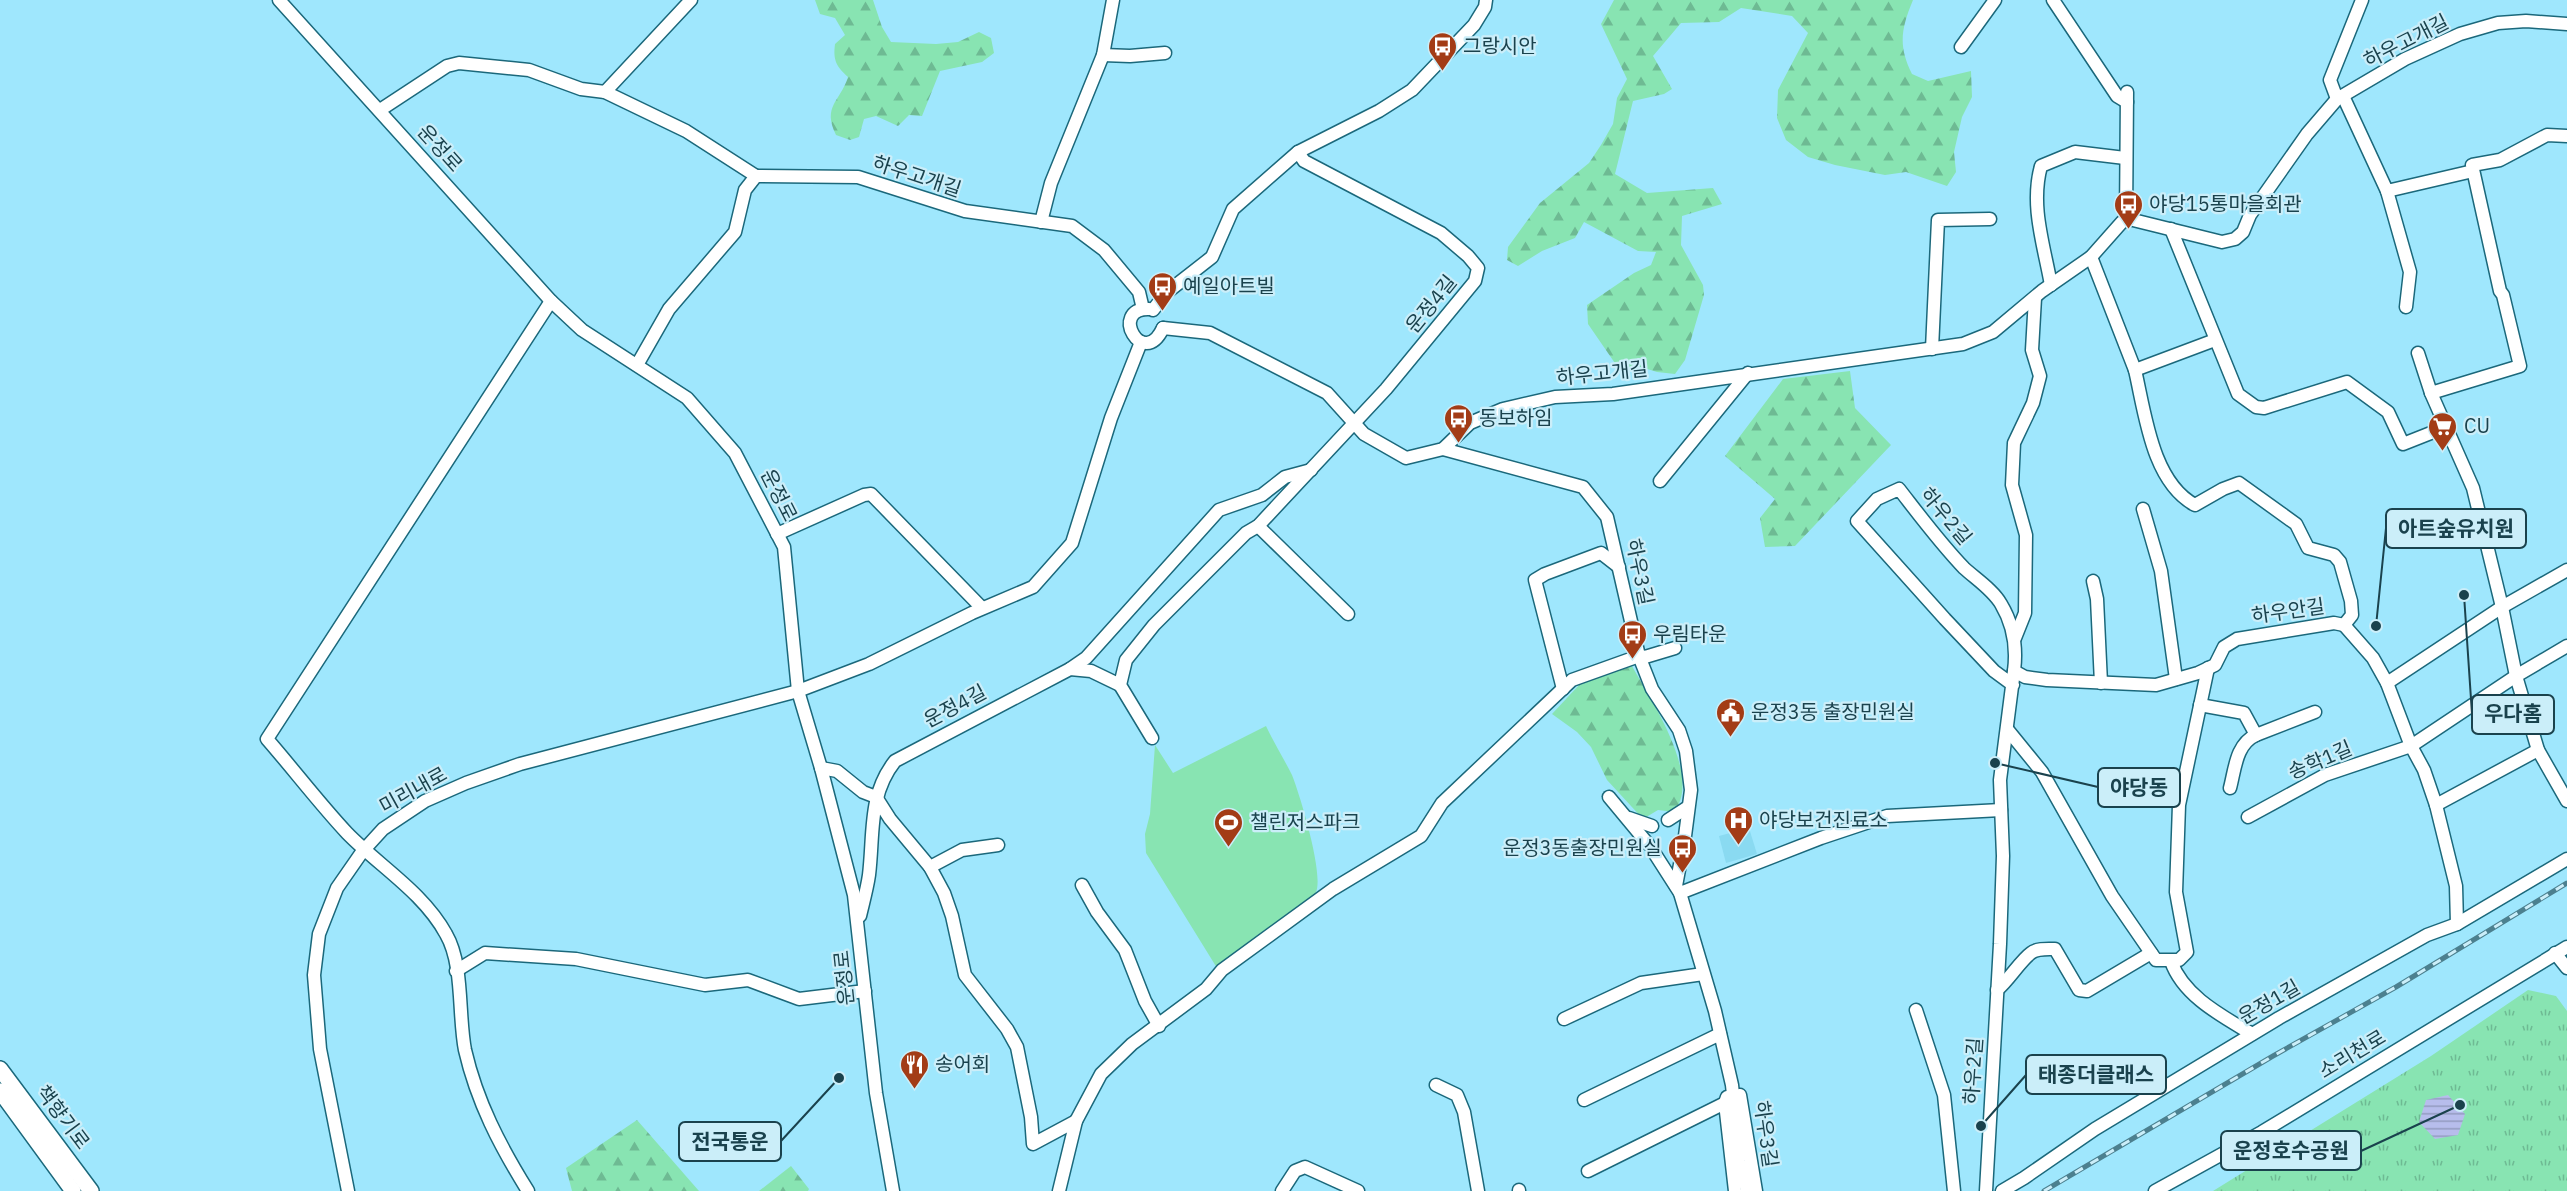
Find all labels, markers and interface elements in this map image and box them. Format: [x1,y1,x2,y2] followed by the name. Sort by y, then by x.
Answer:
[2359,8,2453,73] street label: 하우고개길
[1426,30,1458,72] bus stop icon: 그랑시안
[1463,32,1537,59] place label: 그랑시안
[412,118,469,177] street label: 운정로
[869,148,965,203] street label: 하우고개길
[2112,188,2144,230] bus stop icon: 야당15통마을회관
[2149,190,2302,217] place label: 야당15통마을회관
[1399,269,1462,338] street label: 운정4길
[1146,270,1178,312] bus stop icon: 예일아트빌
[1183,272,1275,299] place label: 예일아트빌
[1555,354,1649,391] street label: 하우고개길
[1442,402,1474,444] bus stop icon: 동보하임
[1479,404,1553,431] place label: 동보하임
[2427,410,2459,452] supermarket icon: CU
[2464,412,2490,439] place label: CU
[755,464,804,525] street label: 운정로
[1914,481,1978,550] street label: 하우2길
[2386,509,2526,548] callout: 아트숲유치원
[2398,514,2514,542] text: 아트숲유치원
[1620,536,1661,608] street label: 하우3길
[2250,592,2326,629] street label: 하우안길
[1616,618,1648,660] bus stop icon: 우림타운
[1653,620,1727,647] place label: 우림타운
[919,678,991,733] street label: 운정4길
[2472,695,2554,734] callout: 우다홈
[1714,696,1746,738] public building icon: 운정3동 출장민원실
[1751,698,1915,725] place label: 운정3동 출장민원실
[2484,699,2542,727] text: 우다홈
[2284,734,2356,785] street label: 송학1길
[374,760,451,819] street label: 미리내로
[2098,768,2180,807] callout: 야당동
[2110,773,2168,801] text: 야당동
[1722,804,1754,846] hospital icon: 야당보건진료소
[1213,806,1245,848] sports icon: 챌린저스파크
[1759,806,1888,833] place label: 야당보건진료소
[1250,808,1360,835] place label: 챌린저스파크
[1667,832,1699,874] bus stop icon: 운정3동출장민원실
[1503,834,1662,861] place label: 운정3동출장민원실
[827,949,860,1007] street label: 운정로
[2233,973,2305,1030] street label: 운정1길
[2313,1023,2390,1084] street label: 소리천로
[1957,1037,1988,1105] street label: 하우2길
[898,1048,930,1090] restaurant icon: 송어회
[935,1050,990,1077] place label: 송어회
[2026,1055,2166,1094] callout: 태종더클래스
[2038,1060,2154,1088] text: 태종더클래스
[30,1079,96,1154] street label: 책향기로
[1748,1099,1785,1169] street label: 하우3길
[679,1122,781,1161] callout: 전국통운
[691,1127,769,1155] text: 전국통운
[2221,1131,2361,1170] callout: 운정호수공원
[2233,1136,2349,1164] text: 운정호수공원

